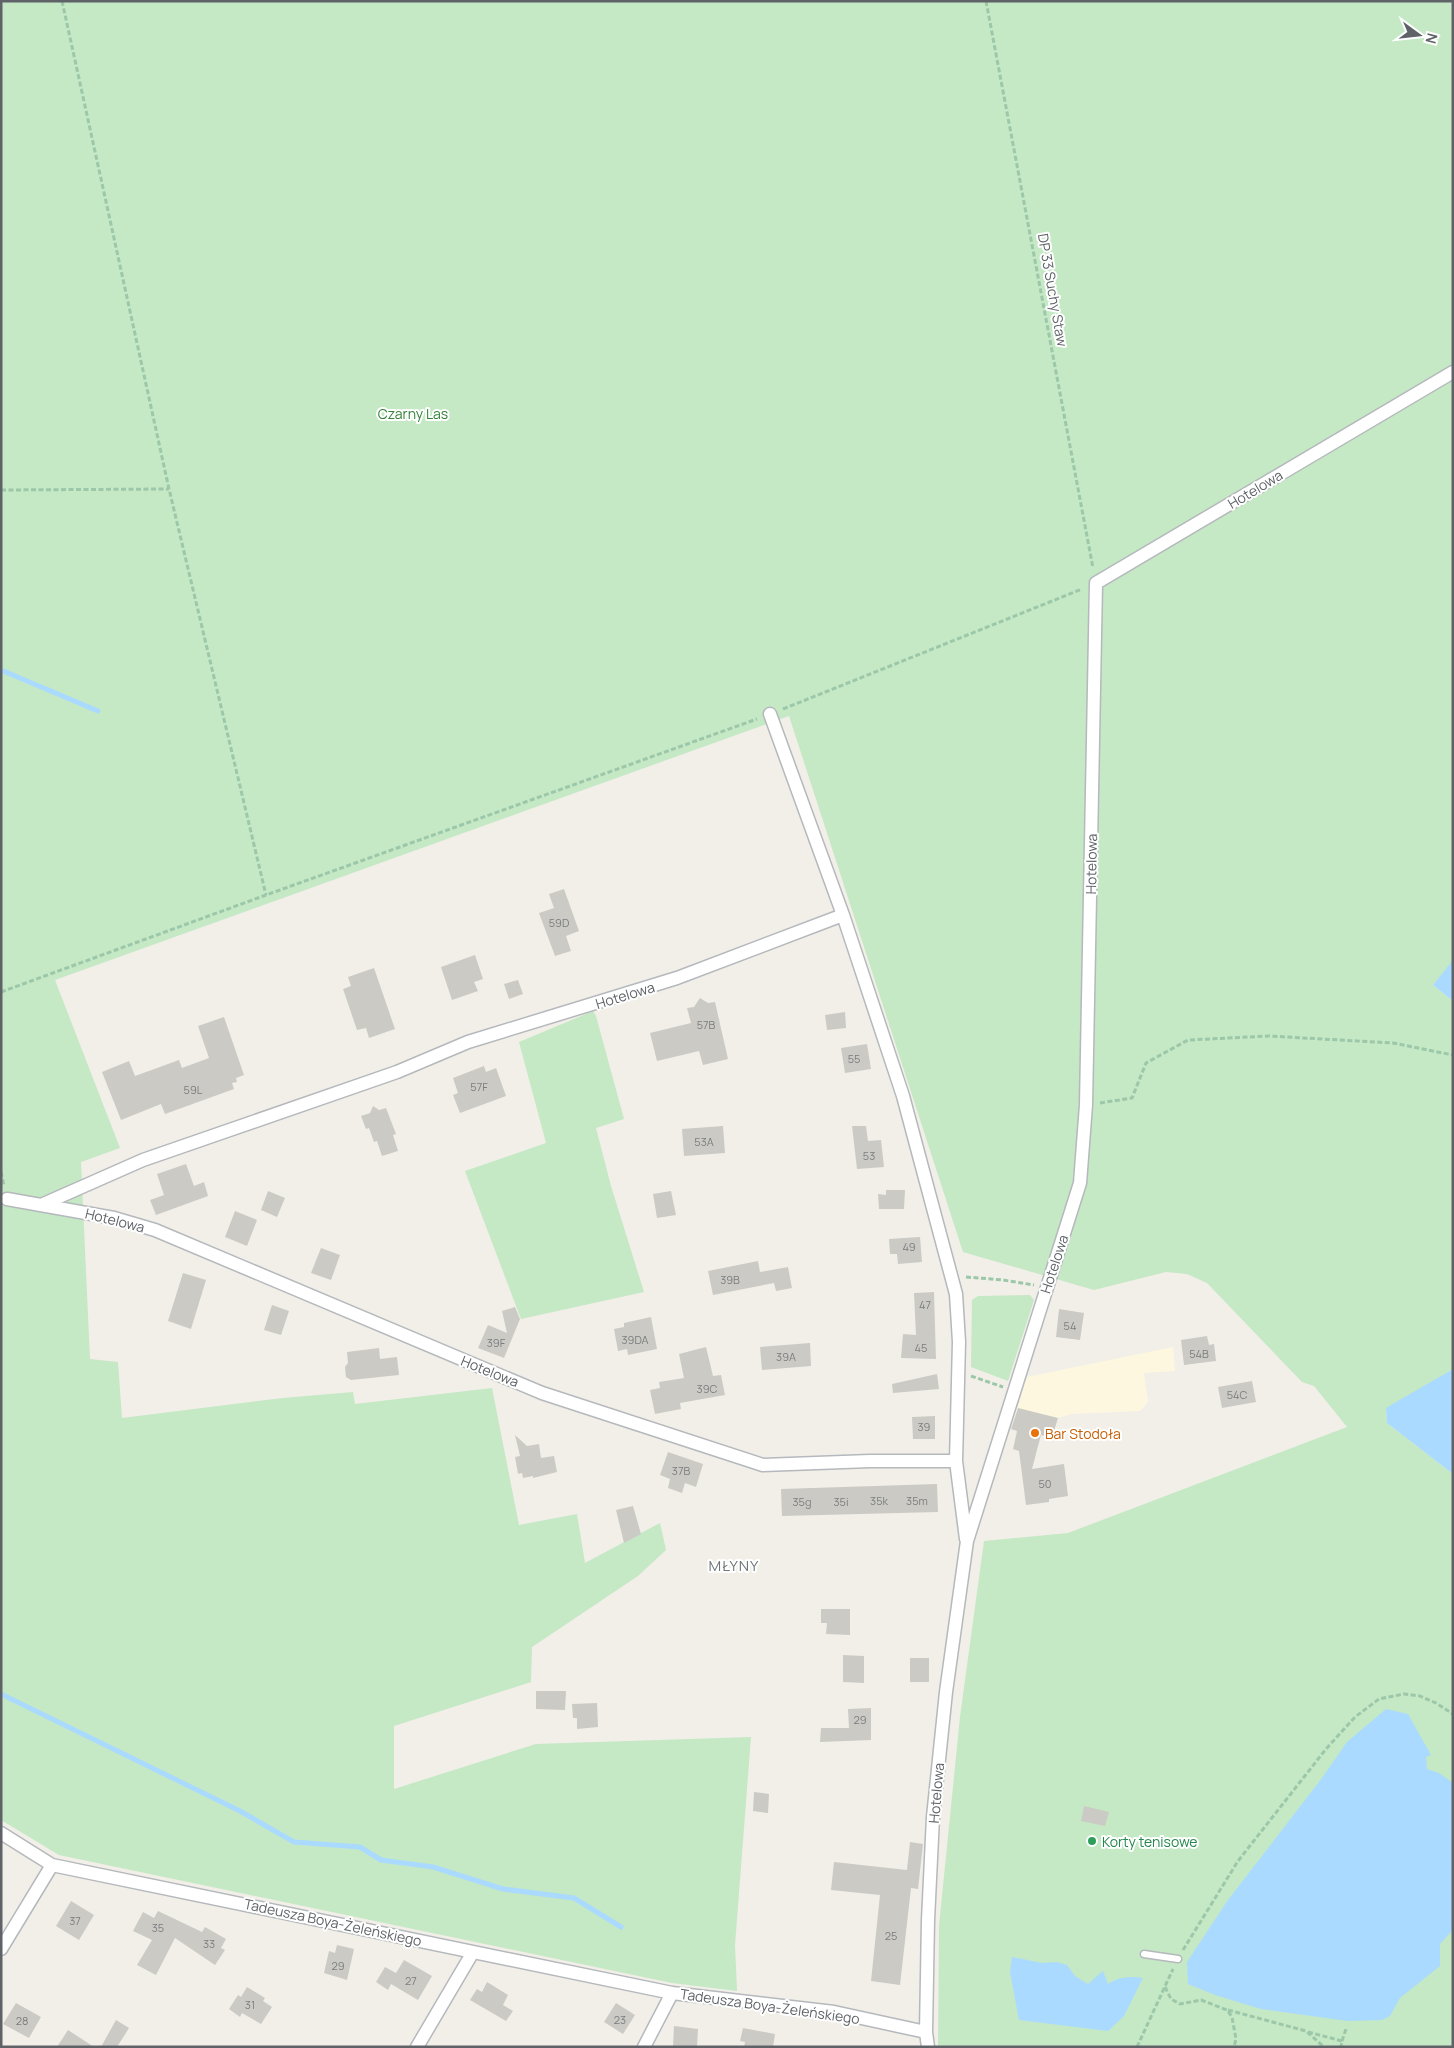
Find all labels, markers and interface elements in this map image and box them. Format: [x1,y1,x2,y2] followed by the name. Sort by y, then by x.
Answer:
[1394,10,1444,60] north arrow
[1422,31,1443,46] text: N
[1034,232,1072,348] street label: DP 33 Suchy Staw
[378,404,448,423] park label: Czarny Las
[1224,465,1286,513] street label: Hotelowa
[1081,833,1101,895] street label: Hotelowa
[549,915,569,930] house number: 59D
[593,977,657,1013] street label: Hotelowa
[697,1017,716,1032] house number: 57B
[848,1051,860,1066] house number: 55
[470,1079,488,1094] house number: 57F
[184,1082,203,1097] house number: 59L
[694,1134,714,1149] house number: 53A
[863,1148,875,1163] house number: 53
[83,1203,147,1237] street label: Hotelowa
[1036,1232,1072,1296] street label: Hotelowa
[902,1239,916,1254] house number: 49
[720,1272,740,1287] house number: 39B
[919,1297,931,1312] house number: 47
[1064,1318,1076,1333] house number: 54
[621,1332,649,1347] house number: 39DA
[487,1335,506,1350] house number: 39F
[915,1340,927,1355] house number: 45
[1189,1346,1209,1361] house number: 54B
[776,1349,796,1364] house number: 39A
[458,1351,522,1391] street label: Hotelowa
[697,1381,718,1396] house number: 39C
[1227,1387,1247,1402] house number: 54C
[918,1419,931,1434] house number: 39
[1045,1424,1121,1443] place label: Bar Stodoła
[1029,1427,1041,1439] marker: Bar Stodoła
[672,1463,690,1478] house number: 37B
[1038,1476,1052,1491] house number: 50
[870,1493,888,1508] house number: 35k
[906,1493,928,1508] house number: 35m
[793,1494,811,1509] house number: 35g
[833,1494,849,1509] house number: 35i
[709,1555,759,1576] district label: MŁYNY
[853,1712,867,1727] house number: 29
[924,1762,948,1824] street label: Hotelowa
[1102,1832,1198,1851] place label: Korty tenisowe
[1086,1835,1098,1847] marker: Korty tenisowe
[242,1894,424,1950] street label: Tadeusza Boya-Żeleńskiego
[69,1913,81,1928] house number: 37
[152,1920,164,1935] house number: 35
[885,1928,897,1943] house number: 25
[203,1936,215,1951] house number: 33
[331,1958,345,1973] house number: 29
[405,1973,417,1988] house number: 27
[679,1984,861,2028] street label: Tadeusza Boya-Żeleńskiego
[245,1997,255,2012] house number: 31
[614,2012,626,2027] house number: 23
[16,2013,28,2028] house number: 28

